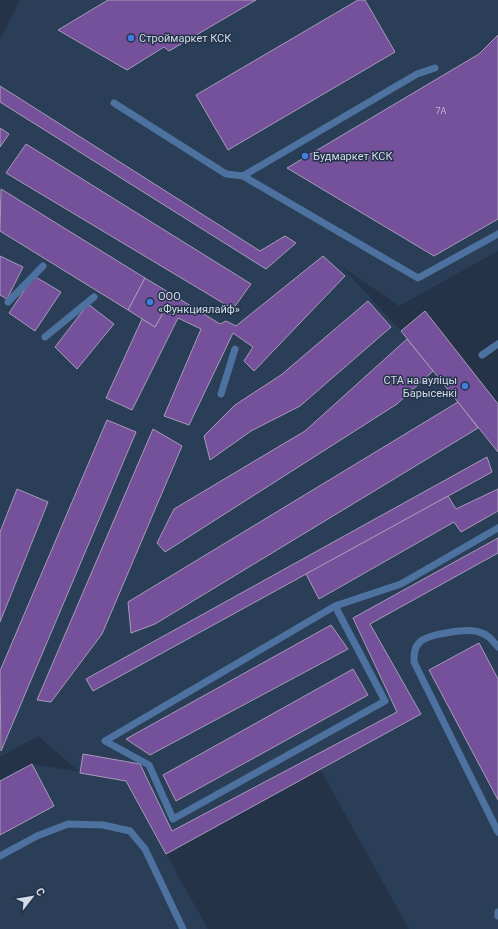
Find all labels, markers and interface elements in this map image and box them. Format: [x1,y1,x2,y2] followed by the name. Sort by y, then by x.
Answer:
[139,32,232,45] place label: Строймаркет КСК
[126,33,136,43] marker: Строймаркет КСК
[436,106,447,116] house number: 7А
[313,150,394,163] place label: Будмаркет КСК
[300,151,310,161] marker: Будмаркет КСК
[158,290,240,316] place label: ООО «Функциялайф»
[145,297,155,307] marker: ООО «Функциялайф»
[384,374,457,400] place label: СТА на вуліцы Барысенкі
[460,381,470,391] marker: СТА на вуліцы Барысенкі
[12,877,52,917] north arrow
[33,886,48,899] text: С

